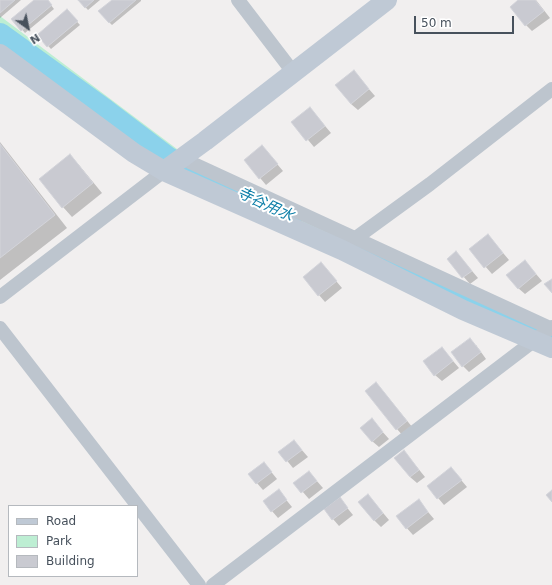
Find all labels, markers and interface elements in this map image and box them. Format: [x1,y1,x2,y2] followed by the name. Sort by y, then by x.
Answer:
[8,8,48,48] north arrow
[416,8,516,34] scale bar
[421,16,452,30] text: 50 m
[27,31,42,46] text: N
[234,184,296,226] water label: 寺谷用水
[8,505,138,577] legend
[46,514,76,528] text: Road
[46,534,72,548] text: Park
[46,554,95,568] text: Building

